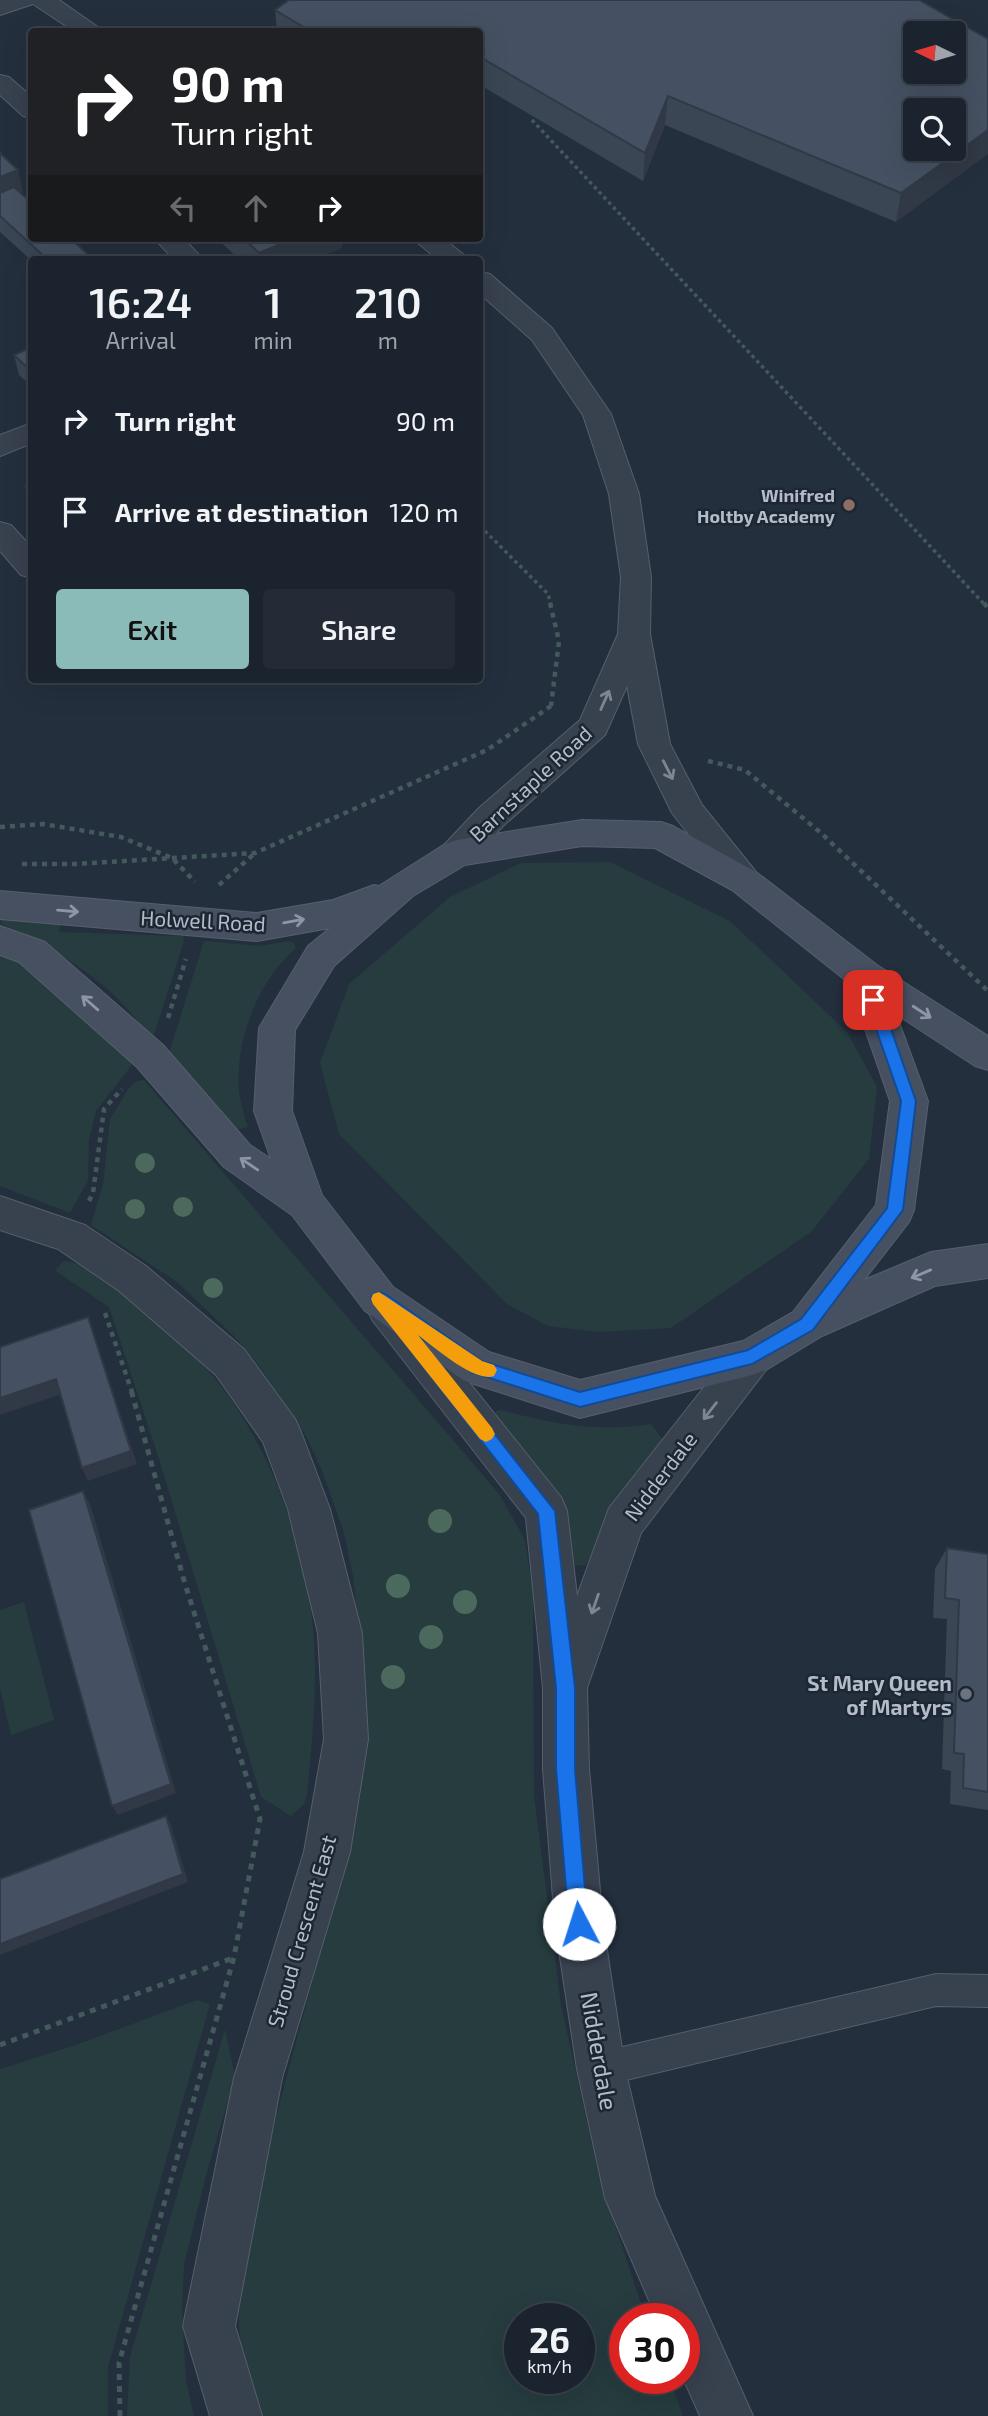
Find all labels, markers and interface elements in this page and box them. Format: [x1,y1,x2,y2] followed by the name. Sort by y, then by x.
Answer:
[903,21,966,84] north arrow
[903,21,966,161] map controls
[171,53,285,112] text: 90 m
[56,56,147,147] icon: right
[903,98,966,161] button: search
[171,113,313,151] text: Turn right
[164,189,202,227] icon: left
[237,189,275,227] icon: ahead
[310,189,348,227] icon: right
[89,276,192,326] text: 16:24
[264,276,282,326] text: 1
[354,276,422,326] text: 210
[106,326,176,354] text: Arrival
[253,326,293,354] text: min
[378,326,398,354] text: m
[56,402,94,440] icon: right
[115,405,236,436] text: Turn right
[396,405,455,436] text: 90 m
[697,484,836,527] place label: Winifred Holtby Academy
[56,493,94,531] icon: arrive
[115,496,368,527] text: Arrive at destination
[389,496,459,527] text: 120 m
[841,497,857,513] marker: Winifred Holtby Academy
[56,589,249,669] button: Exit
[263,589,455,669] button: Share
[599,690,612,711] one-way arrow
[464,720,596,846] street label: Barnstaple Road
[661,759,675,780] one-way arrow
[140,904,266,936] street label: Holwell Road
[56,905,79,918] one-way arrow
[282,914,305,927] one-way arrow
[843,970,903,1030] pin
[854,981,892,1019] icon: arrive
[81,995,99,1011] one-way arrow
[911,1005,931,1019] one-way arrow
[240,1157,260,1171] one-way arrow
[911,1268,933,1281] one-way arrow
[702,1401,717,1419] one-way arrow
[619,1427,701,1525] street label: Nidderdale
[588,1592,600,1614] one-way arrow
[807,1670,952,1720] place label: St Mary Queen of Martyrs
[958,1686,974,1702] marker: St Mary Queen of Martyrs
[262,1832,340,2030] street label: Stroud Crescent East
[542,1887,616,1961] position arrow
[575,1990,625,2112] street label: Nidderdale
[609,2303,700,2394] speed limit sign: 30
[529,2318,570,2360] text: 26
[527,2355,572,2377] text: km/h

